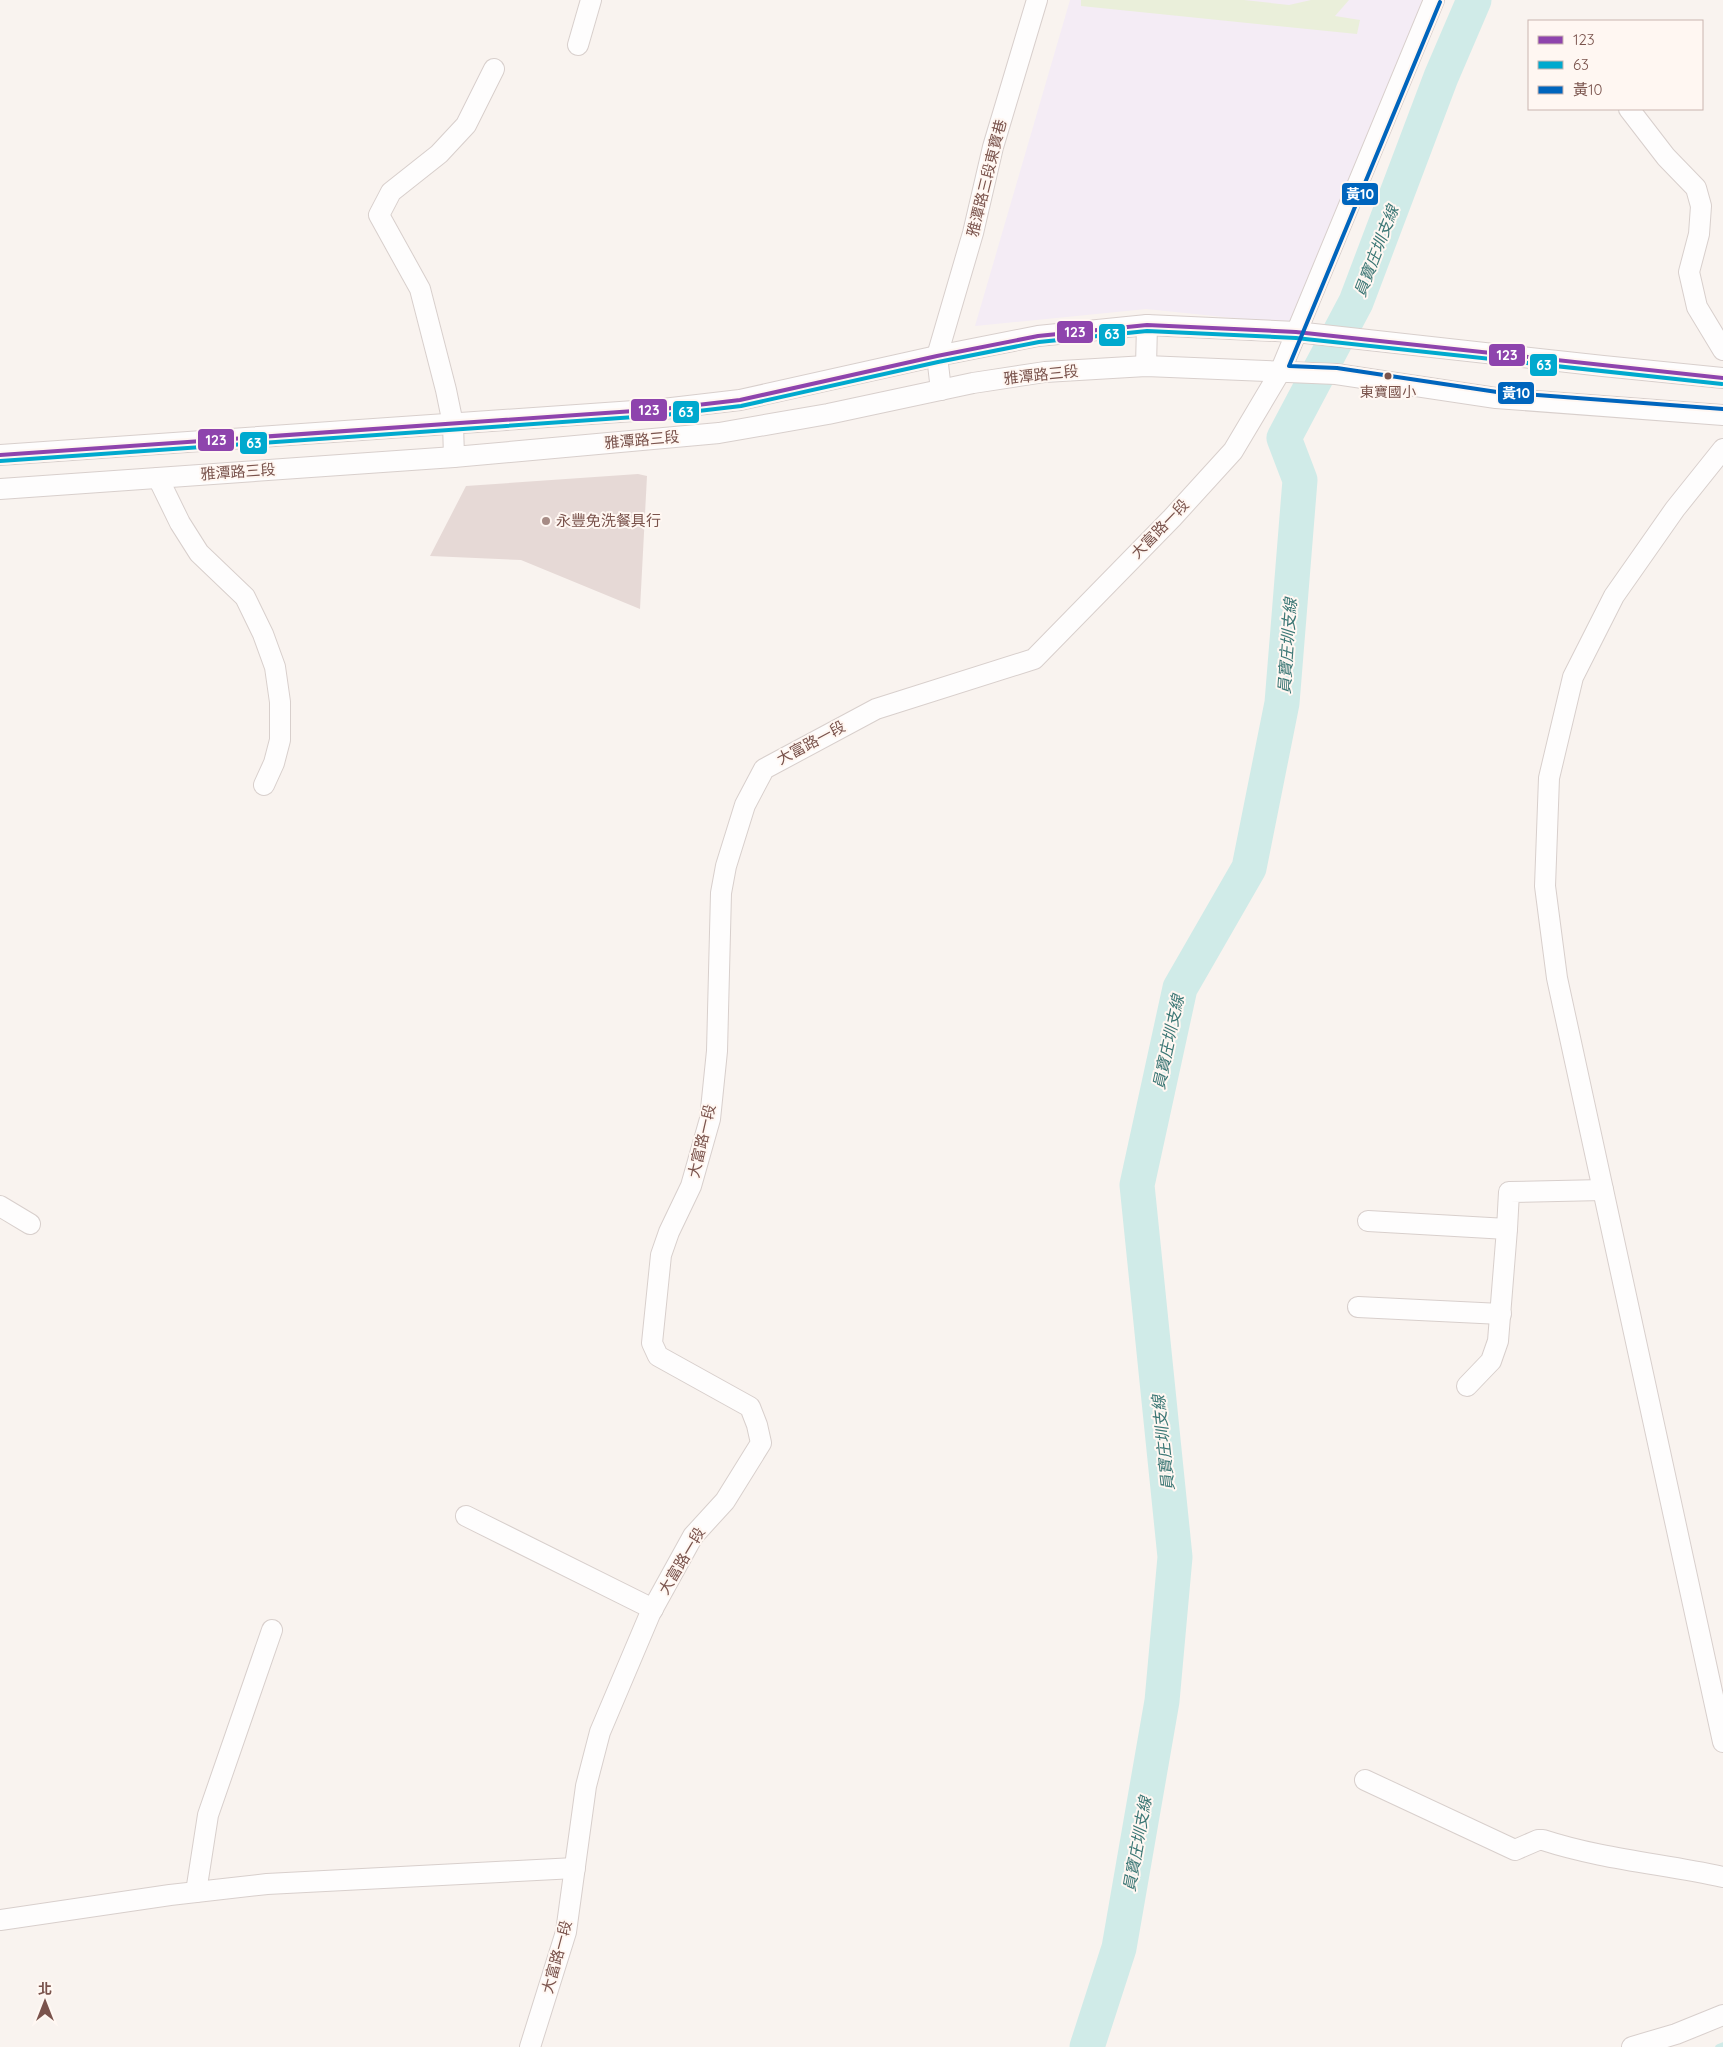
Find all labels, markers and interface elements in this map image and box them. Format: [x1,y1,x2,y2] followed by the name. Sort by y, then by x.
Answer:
[1528,20,1703,110] legend
[1573,30,1595,49] text: 123
[1573,55,1589,74] text: 63
[1573,80,1603,99] text: 黃10
[963,117,1010,238] street label: 雅潭路三段東寶巷
[1341,182,1379,206] line badge: 黃10
[1346,185,1374,203] text: 黃10
[1349,201,1403,299] water label: 員寶庄圳支線
[1056,320,1094,344] line badge: 123
[1065,323,1085,341] text: 123
[1098,323,1126,347] line badge: 63
[1104,325,1120,343] text: 63
[1488,343,1526,367] line badge: 123
[1497,346,1517,364] text: 123
[1529,353,1558,377] line badge: 63
[1536,356,1552,374] text: 63
[1003,361,1079,388] street label: 雅潭路三段
[1383,371,1393,381] marker: 東寶國小
[1497,381,1535,405] line badge: 黃10
[1360,383,1416,401] place label: 東寶國小
[1502,384,1530,402] text: 黃10
[630,398,668,422] line badge: 123
[672,400,700,424] line badge: 63
[639,401,659,419] text: 123
[678,403,694,421] text: 63
[604,427,680,452] street label: 雅潭路三段
[197,428,235,452] line badge: 123
[206,431,226,449] text: 123
[239,431,268,455] line badge: 63
[246,434,262,452] text: 63
[200,459,276,484] street label: 雅潭路三段
[1127,495,1193,562] street label: 大富路一段
[556,511,661,530] place label: 永豐免洗餐具行
[540,515,552,527] marker: 永豐免洗餐具行
[1274,595,1300,695] water label: 員寶庄圳支線
[773,717,848,769] street label: 大富路一段
[1148,991,1188,1091] water label: 員寶庄圳支線
[684,1102,719,1180] street label: 大富路一段
[1148,1392,1178,1492] water label: 員寶庄圳支線
[654,1524,709,1598] street label: 大富路一段
[1119,1793,1156,1893] water label: 員寶庄圳支線
[538,1918,575,1996] street label: 大富路一段
[20,1977,70,2027] north arrow
[38,1980,52,1998] text: 北

